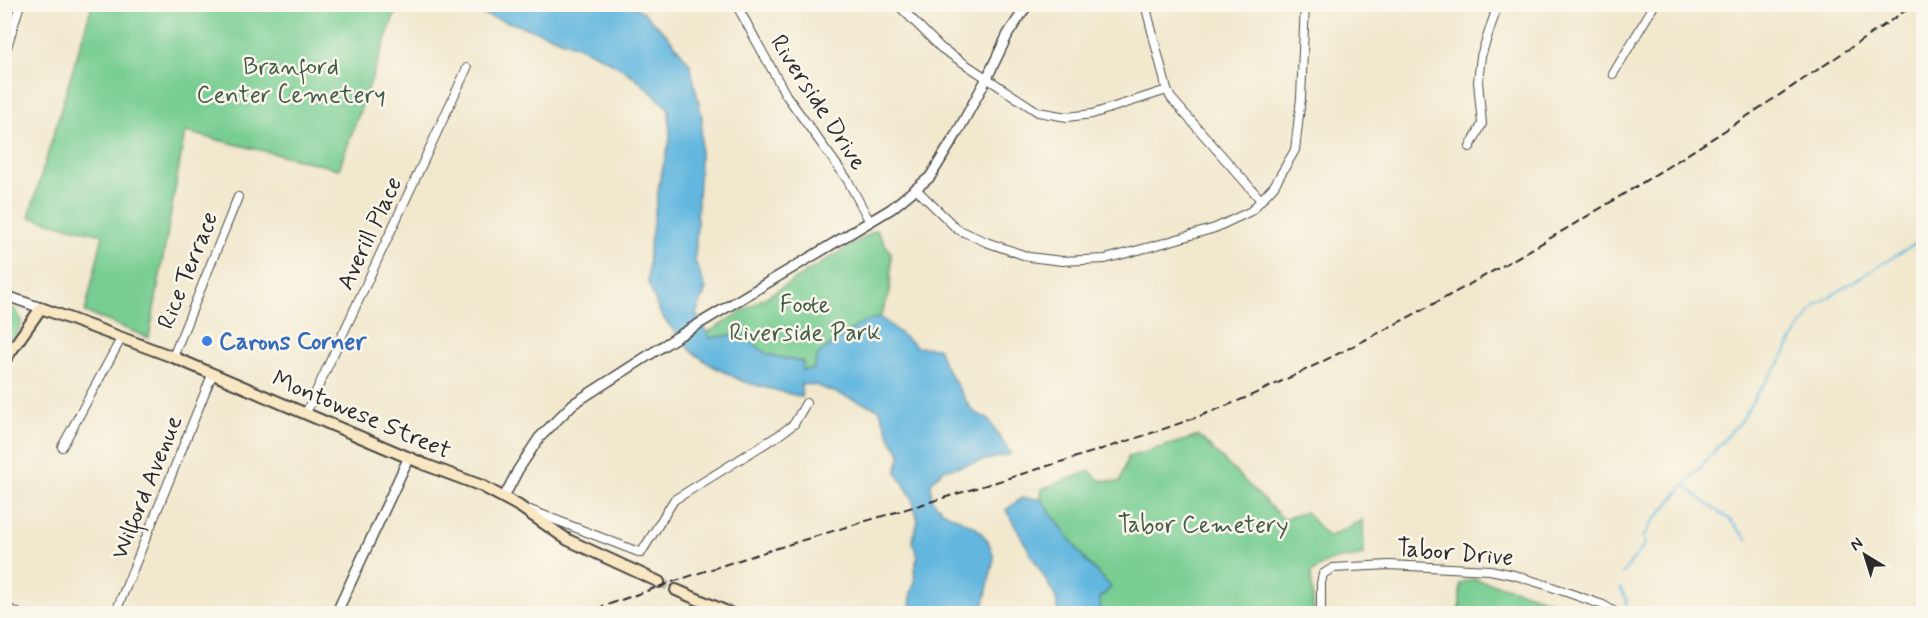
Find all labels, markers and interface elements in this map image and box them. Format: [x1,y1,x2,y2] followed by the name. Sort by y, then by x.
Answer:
[762,29,873,177] street label: Riverside Drive
[196,52,386,111] park label: Branford Center Cemetery
[331,172,410,295] street label: Averill Place
[151,207,226,334] street label: Rice Terrace
[729,290,881,349] park label: Foote Riverside Park
[219,327,367,358] place label: Carons Corner
[200,334,214,348] marker: Carons Corner
[267,364,456,467] street label: Montowese Street
[104,411,192,565] street label: Wilford Avenue
[1117,510,1289,541] park label: Tabor Cemetery
[1835,525,1895,585] north arrow
[1395,533,1515,574] street label: Tabor Drive
[1846,533,1867,556] text: N

